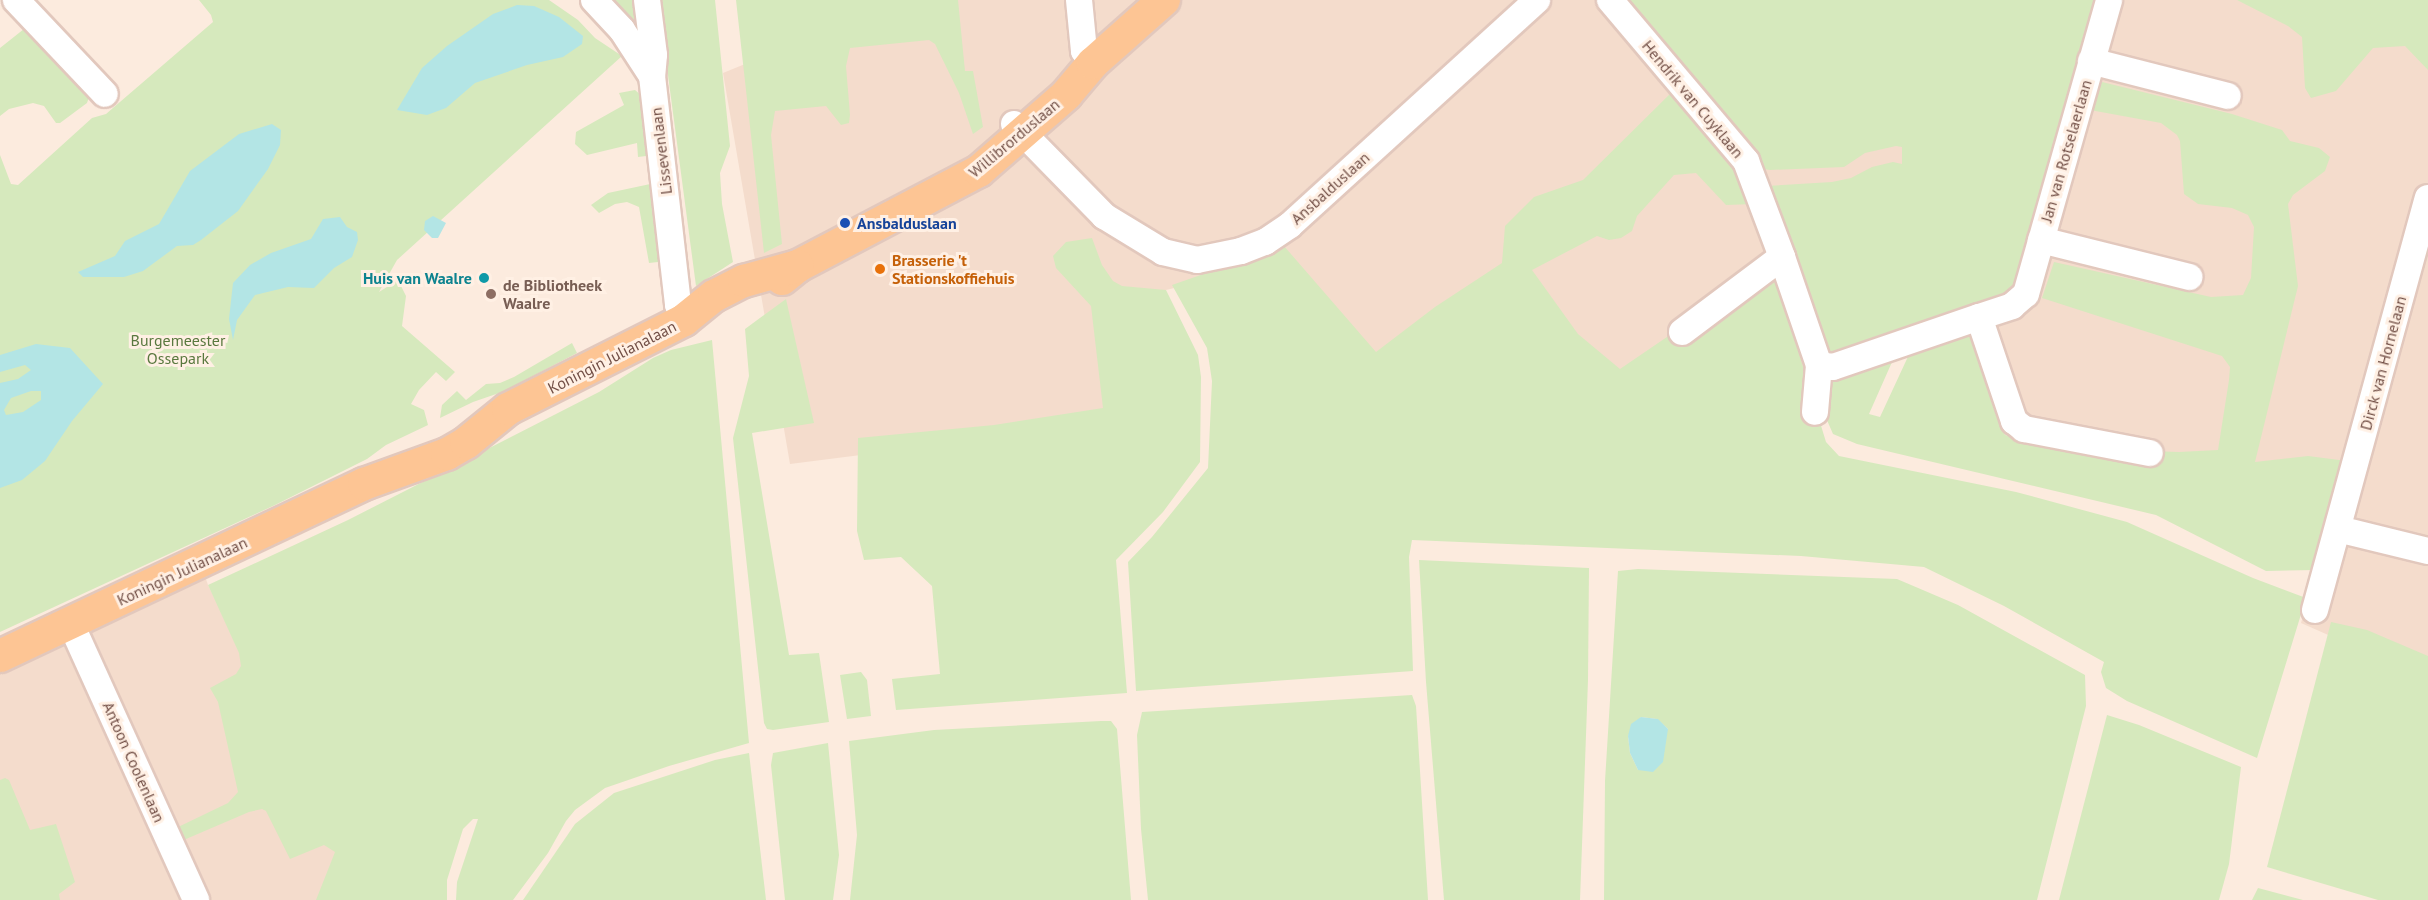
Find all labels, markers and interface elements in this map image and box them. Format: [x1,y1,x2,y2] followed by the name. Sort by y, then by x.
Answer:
[1638,36,1748,162] street label: Hendrik van Cuyklaan
[2036,78,2096,224] street label: Jan van Rotselaerlaan
[965,94,1063,182] street label: Willibrorduslaan
[646,106,676,196] street label: Lissevenlaan
[1287,148,1373,228] street label: Ansbalduslaan
[857,213,957,233] place label: Ansbalduslaan
[838,216,852,230] marker: Ansbalduslaan
[892,250,1015,288] place label: Brasserie 't Stationskoffiehuis
[873,262,887,276] marker: Brasserie 't Stationskoffiehuis
[362,268,472,288] place label: Huis van Waalre
[477,271,491,285] marker: Huis van Waalre
[503,275,602,313] place label: de Bibliotheek Waalre
[484,287,498,301] marker: de Bibliotheek Waalre
[2356,293,2410,433] street label: Dirck van Hornelaan
[545,316,679,398] street label: Koningin Julianalaan
[131,330,225,368] park label: Burgemeester Ossepark
[114,532,250,610] street label: Koningin Julianalaan
[99,699,169,825] street label: Antoon Coolenlaan

